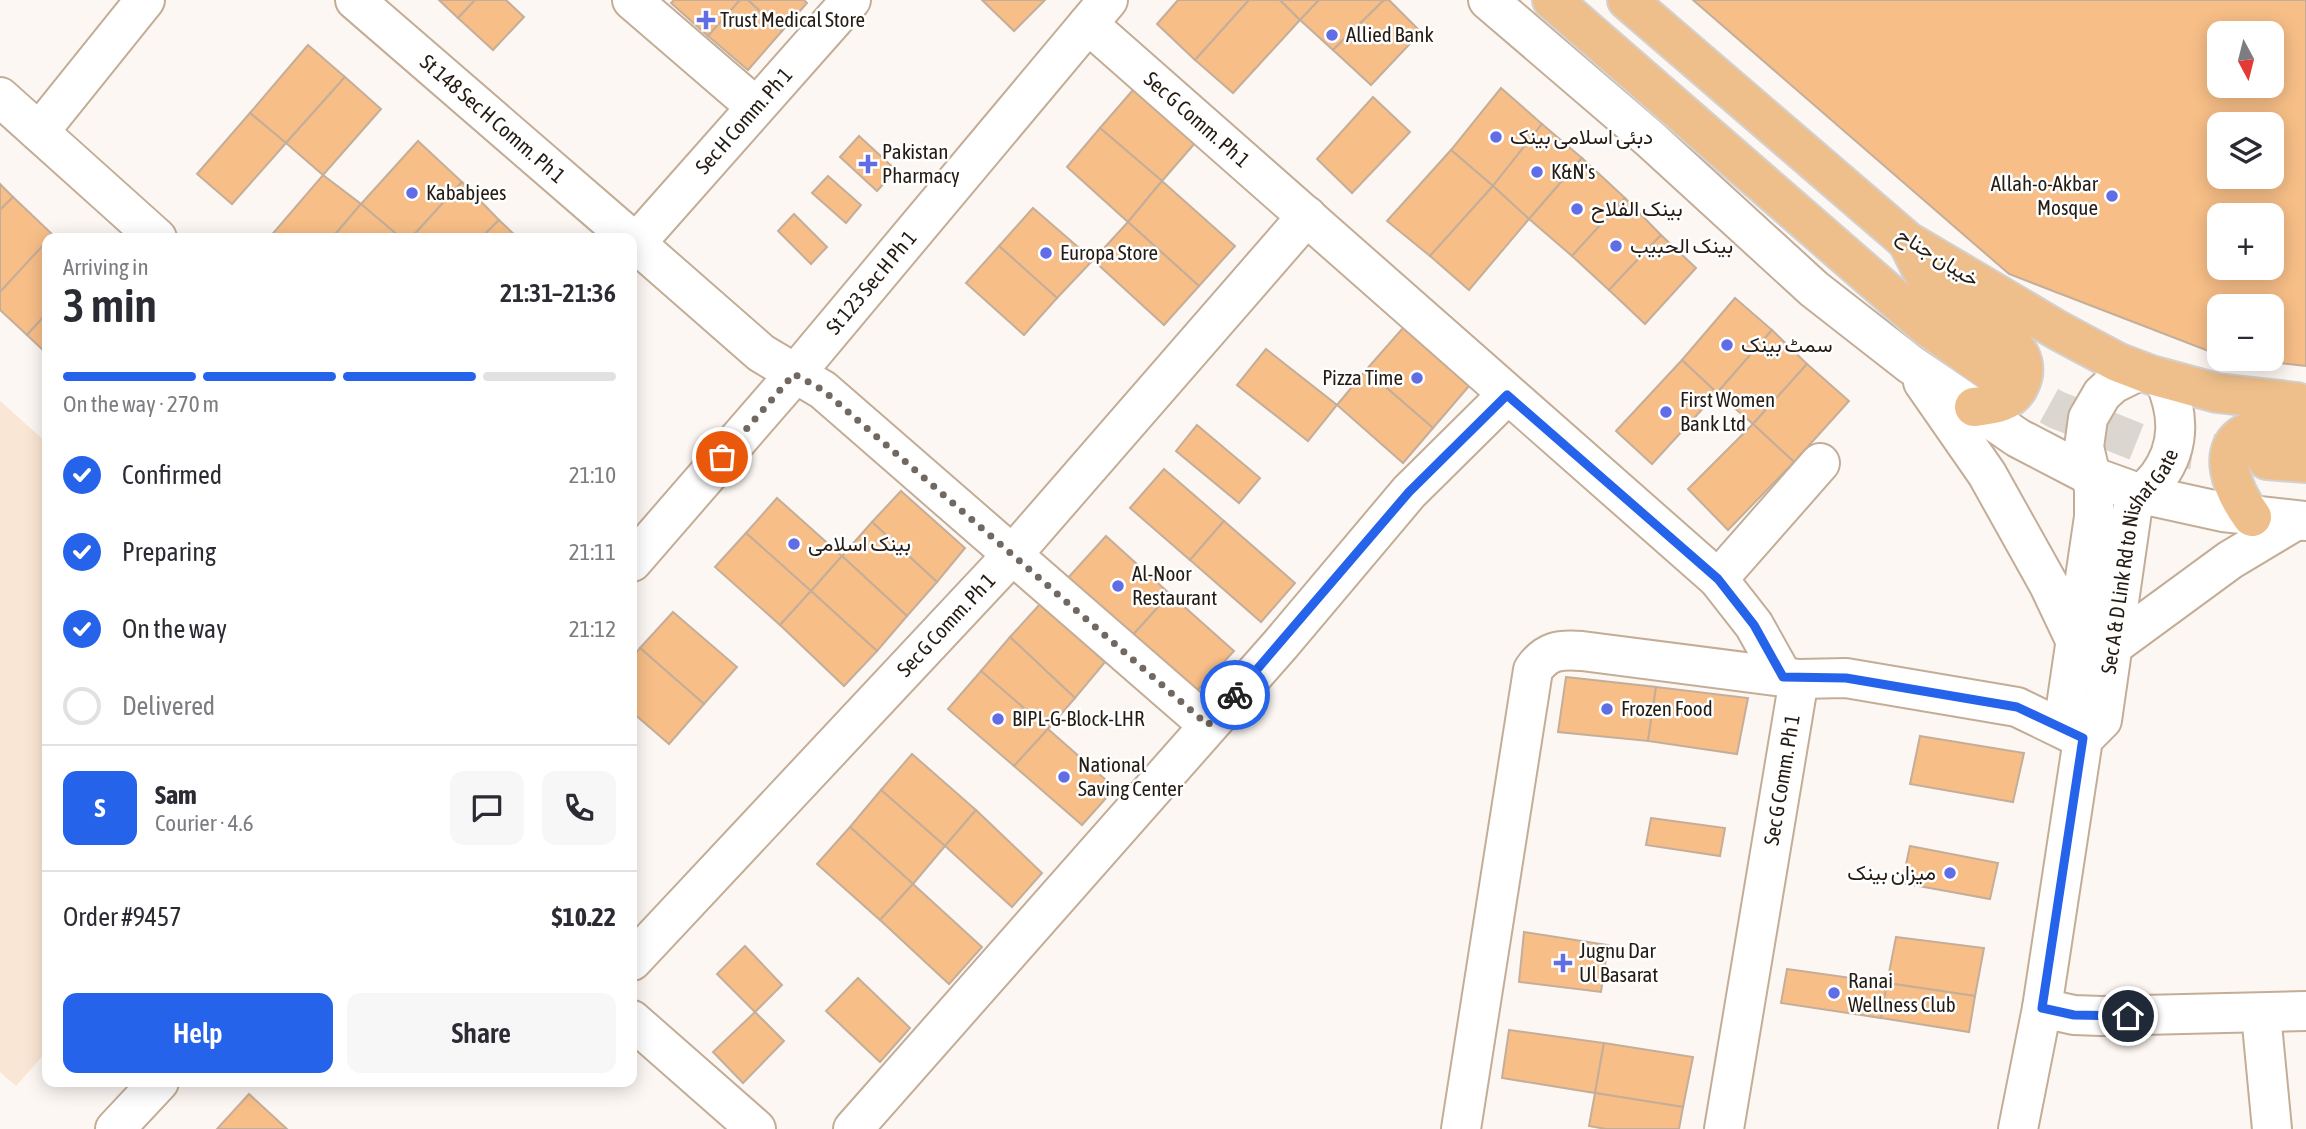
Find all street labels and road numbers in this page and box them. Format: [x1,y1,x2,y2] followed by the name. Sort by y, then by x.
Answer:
[416,49,571,188] street label: St 148 Sec H Comm. Ph 1
[690,62,796,178] street label: Sec H Comm. Ph 1
[1140,66,1255,172] street label: Sec G Comm. Ph 1
[1891,222,1984,293] street label: خیبان جناح
[821,225,921,339] street label: St 123 Sec H Ph 1
[2096,446,2182,675] street label: Sec A & D Link Rd to Nishat Gate
[892,568,1000,681] street label: Sec G Comm. Ph 1
[1758,712,1804,847] street label: Sec G Comm. Ph 1

